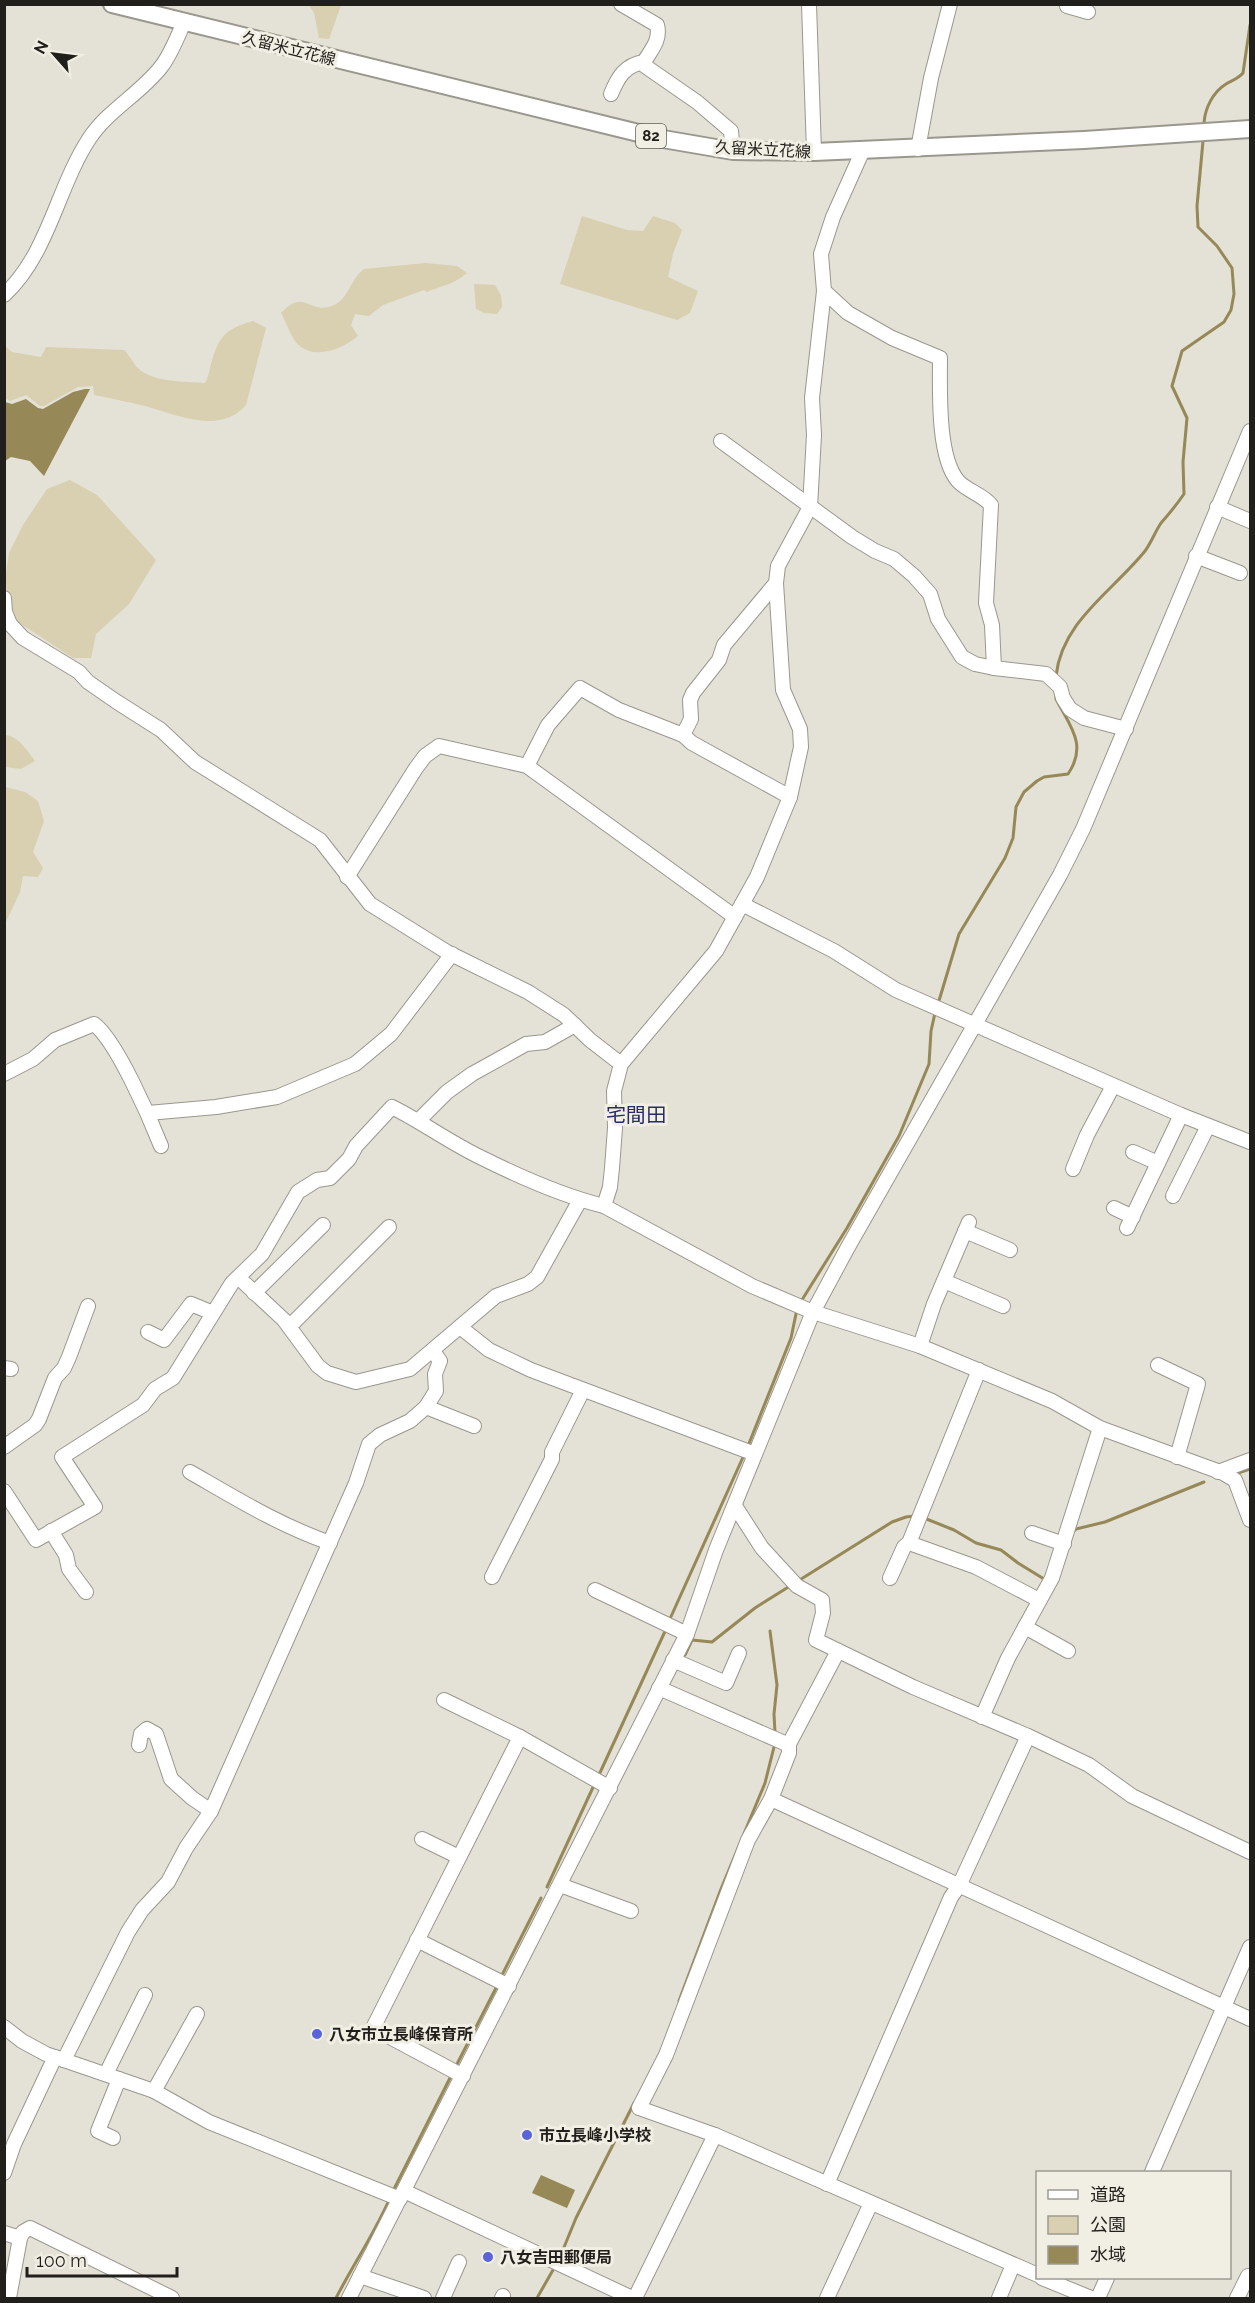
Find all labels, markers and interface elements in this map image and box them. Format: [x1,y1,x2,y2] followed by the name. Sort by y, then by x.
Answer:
[24,24,84,84] north arrow
[240,28,338,69] street label: 久留米立花線
[30,37,52,57] text: N
[636,124,666,148] road number: 82
[715,137,811,161] street label: 久留米立花線
[606,1103,666,1127] district label: 宅間田
[329,2025,473,2044] place label: 八女市立長峰保育所
[310,2027,324,2041] marker: 八女市立長峰保育所
[539,2126,651,2145] place label: 市立長峰小学校
[520,2128,534,2142] marker: 市立長峰小学校
[1036,2171,1231,2279] legend
[1090,2184,1126,2205] text: 道路
[1090,2214,1126,2235] text: 公園
[27,2240,177,2278] scale bar
[1090,2244,1126,2265] text: 水域
[500,2248,612,2267] place label: 八女吉田郵便局
[36,2250,87,2271] text: 100 m
[481,2250,495,2264] marker: 八女吉田郵便局

